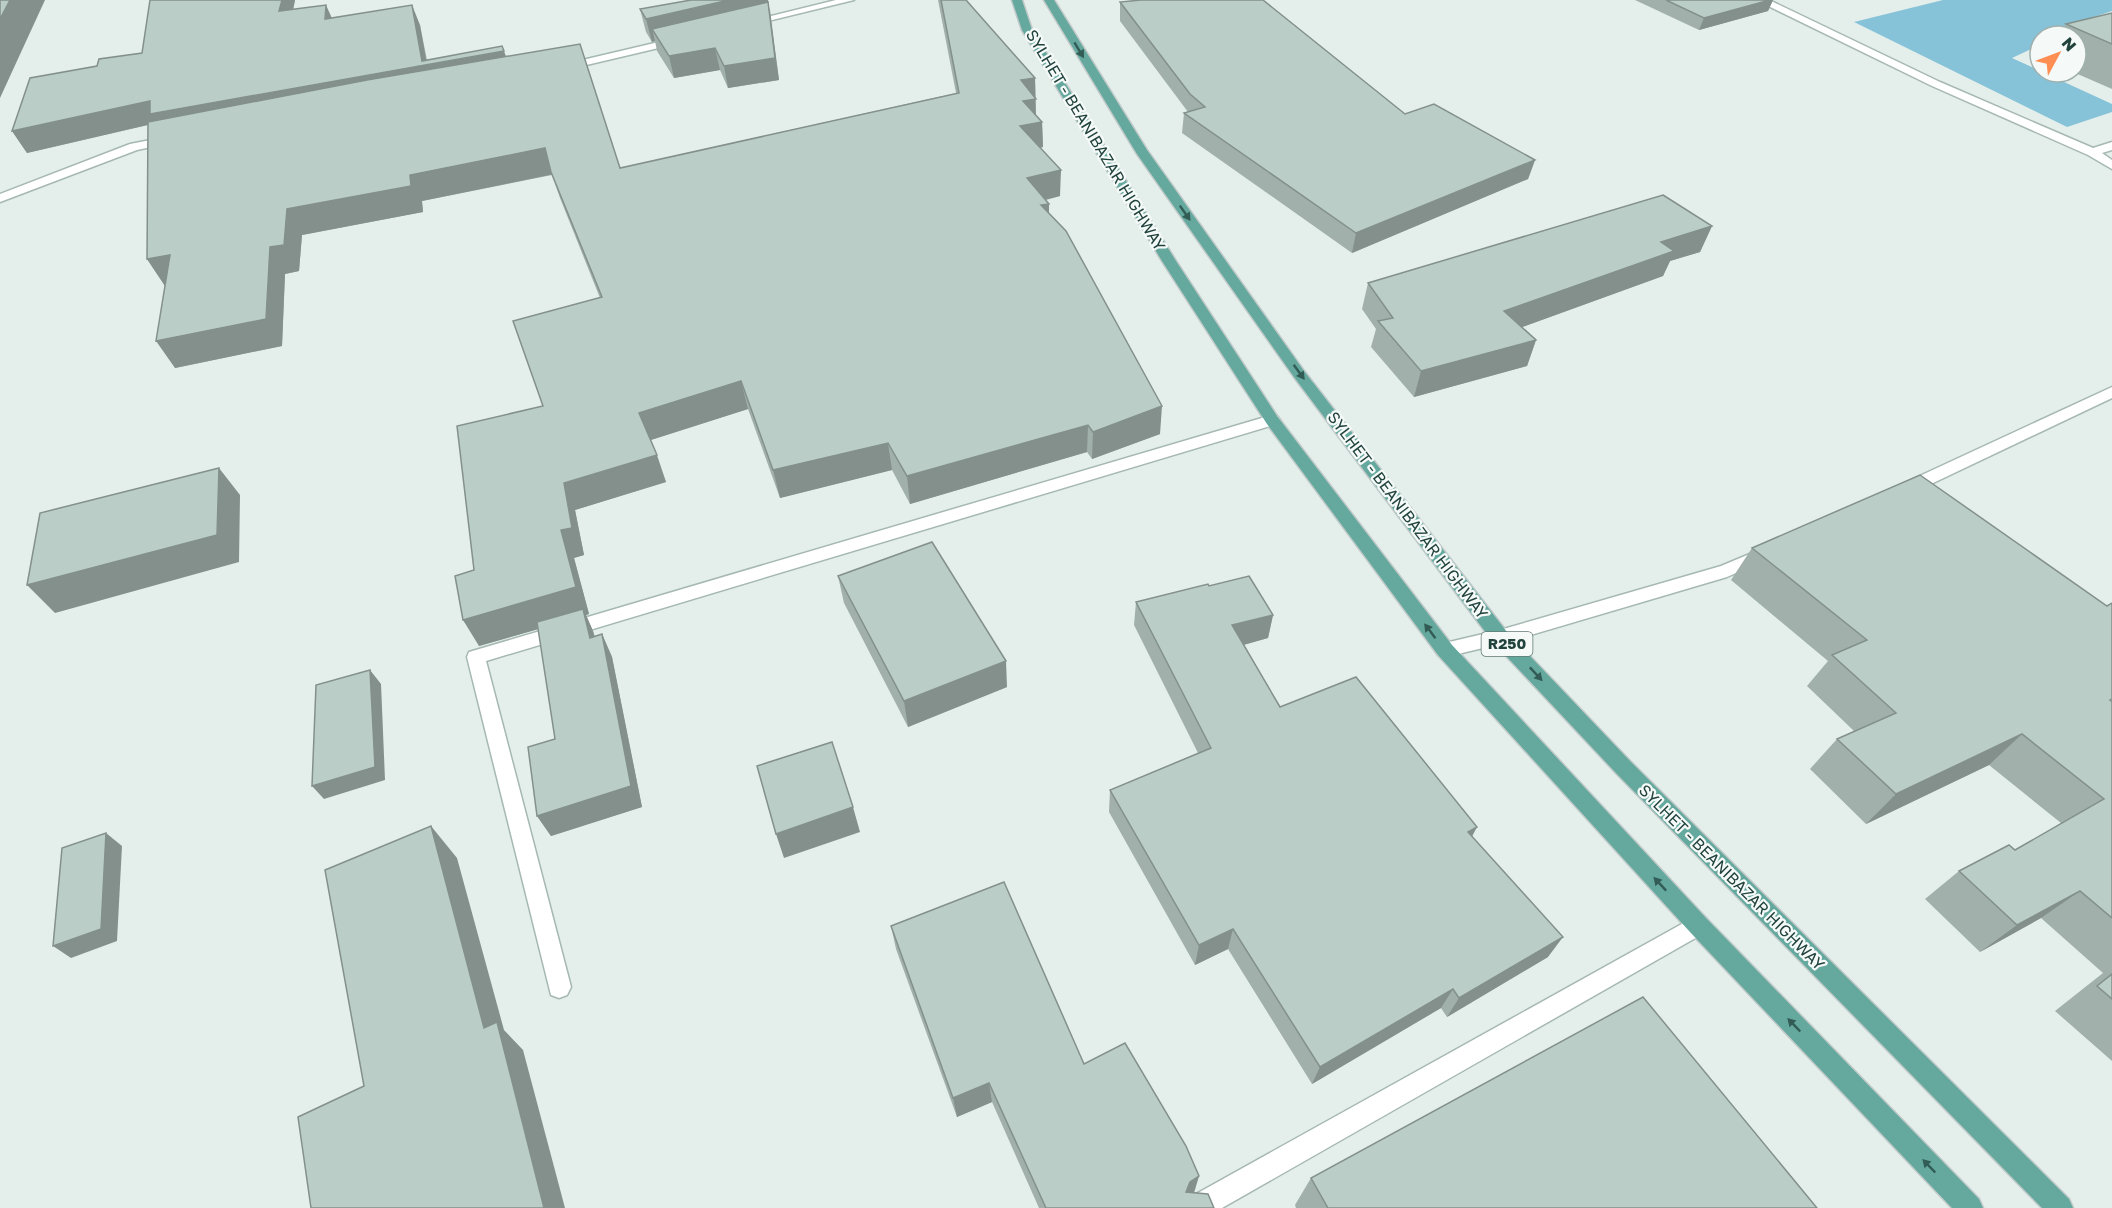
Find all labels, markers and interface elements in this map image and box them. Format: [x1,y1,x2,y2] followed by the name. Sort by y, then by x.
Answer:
[2028,24,2088,84] north arrow
[1022,26,1170,255] street label: SYLHET - BEANIBAZAR HIGHWAY
[2058,33,2081,55] text: N
[1074,42,1085,58] one-way arrow
[1179,206,1191,221] one-way arrow
[1292,365,1304,380] one-way arrow
[1323,407,1493,623] street label: SYLHET - BEANIBAZAR HIGHWAY
[1424,623,1436,639] one-way arrow
[1482,632,1532,656] road number: R250
[1528,667,1542,681] one-way arrow
[1635,780,1830,975] street label: SYLHET - BEANIBAZAR HIGHWAY
[1654,877,1667,892] one-way arrow
[1787,1018,1801,1033] one-way arrow
[1923,1159,1937,1173] one-way arrow

